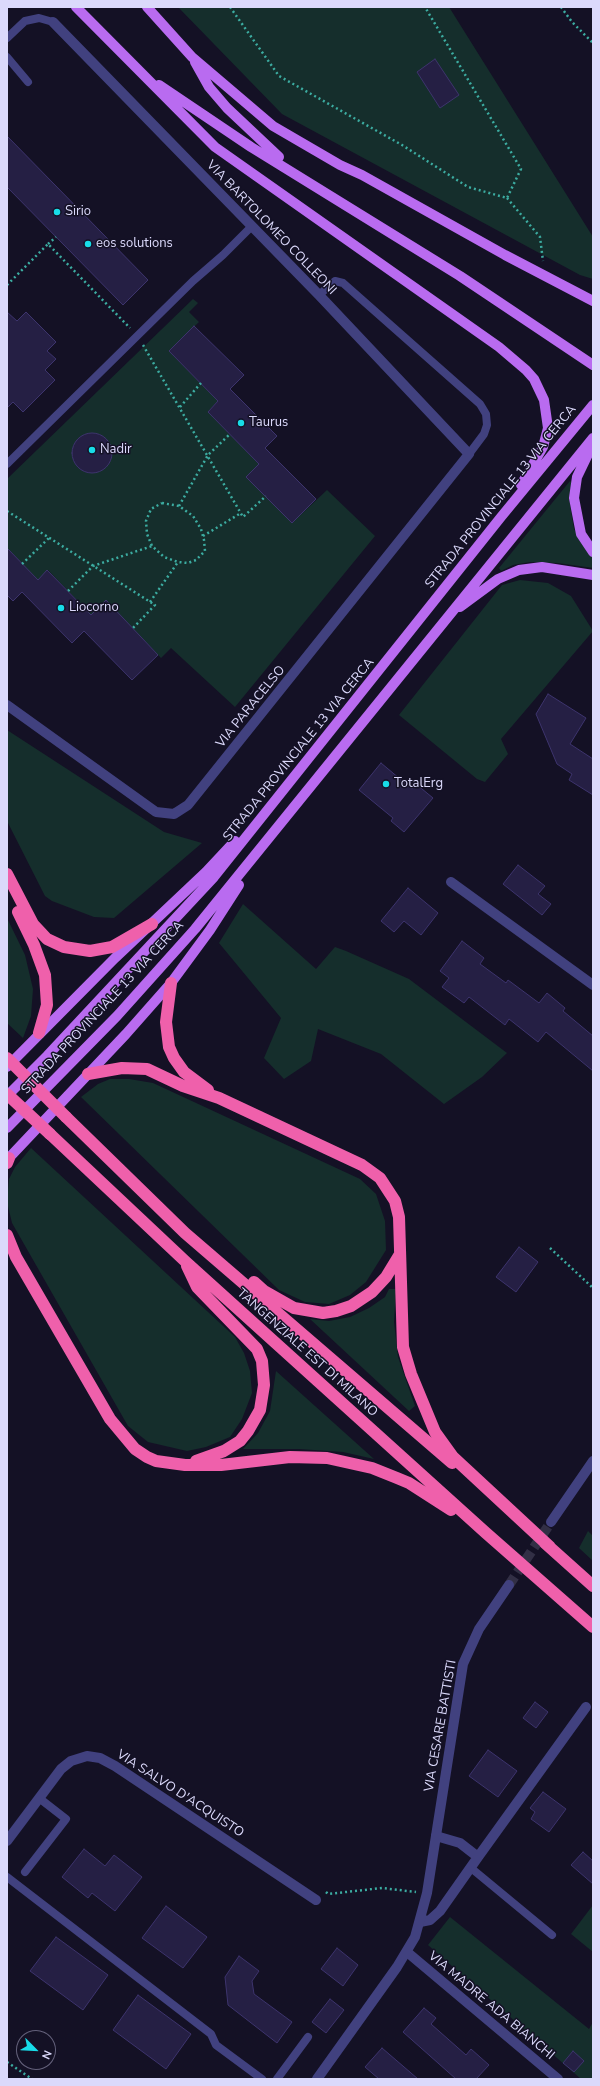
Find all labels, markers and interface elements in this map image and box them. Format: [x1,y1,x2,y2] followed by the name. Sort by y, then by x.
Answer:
[203,158,339,298] street label: VIA BARTOLOMEO COLLEONI
[65,204,91,220] place label: Sirio
[52,207,62,217] marker: Sirio
[96,236,173,252] place label: eos solutions
[83,239,93,249] marker: eos solutions
[422,402,580,592] street label: STRADA PROVINCIALE 13 VIA CERCA
[249,415,288,431] place label: Taurus
[236,418,246,428] marker: Taurus
[100,442,132,458] place label: Nadir
[87,445,97,455] marker: Nadir
[69,600,119,616] place label: Liocorno
[56,603,66,613] marker: Liocorno
[220,655,378,845] street label: STRADA PROVINCIALE 13 VIA CERCA
[213,663,289,751] street label: VIA PARACELSO
[394,776,443,792] place label: TotalErg
[381,779,391,789] marker: TotalErg
[19,918,187,1098] street label: STRADA PROVINCIALE 13 VIA CERCA
[233,1286,381,1420] street label: TANGENZIALE EST DI MILANO
[422,1659,460,1793] street label: VIA CESARE BATTISTI
[113,1747,247,1841] street label: VIA SALVO D'ACQUISTO
[425,1949,557,2063] street label: VIA MADRE ADA BIANCHI
[16,2030,56,2070] north arrow
[38,2048,55,2061] text: N

